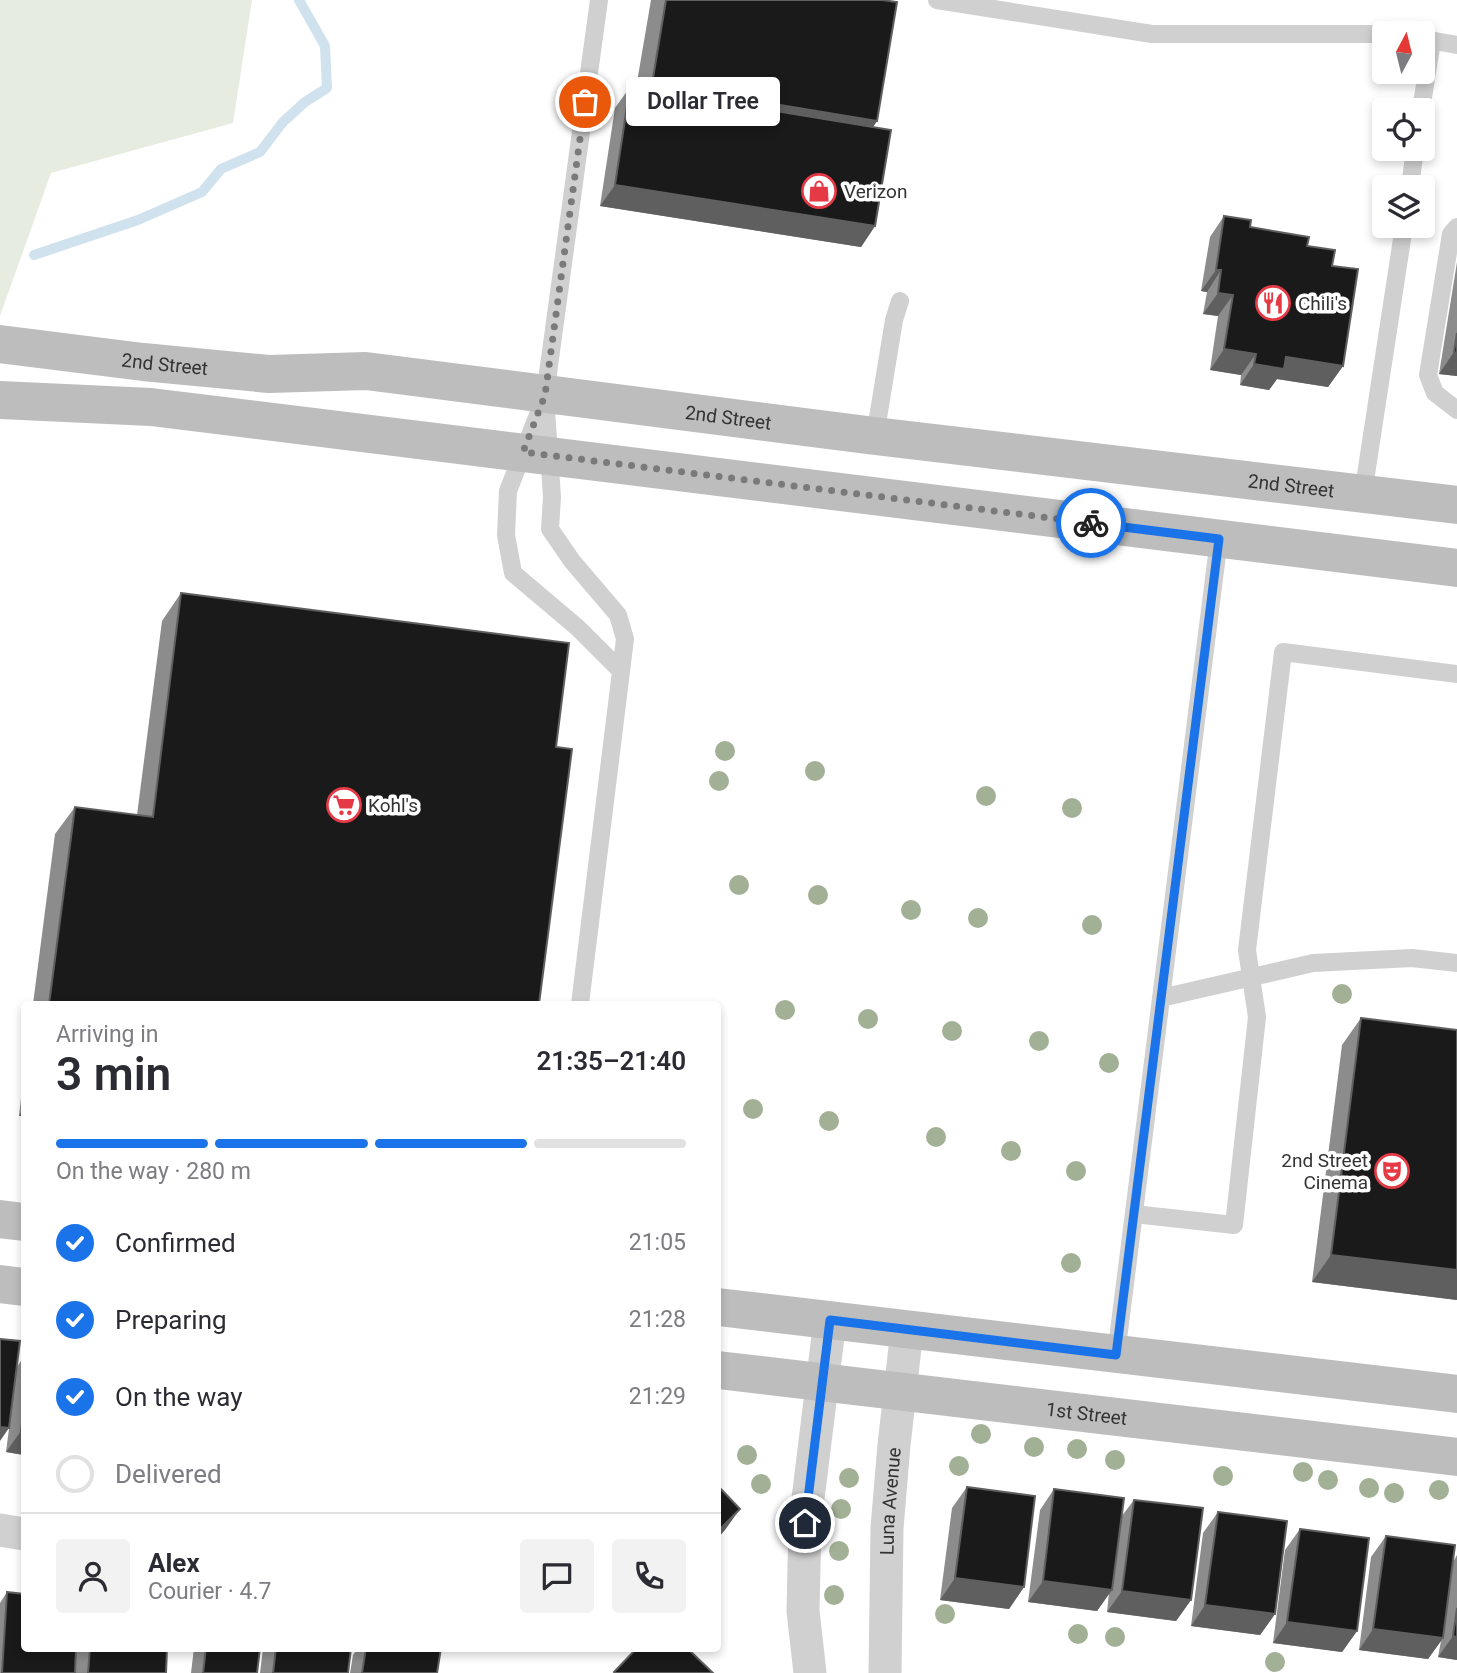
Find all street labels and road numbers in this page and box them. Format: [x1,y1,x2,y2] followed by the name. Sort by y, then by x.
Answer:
[120,348,209,380] street label: 2nd Street
[684,401,773,435] street label: 2nd Street
[1247,469,1336,502] street label: 2nd Street
[1045,1398,1128,1430] street label: 1st Street
[876,1446,906,1555] street label: Luna Avenue

